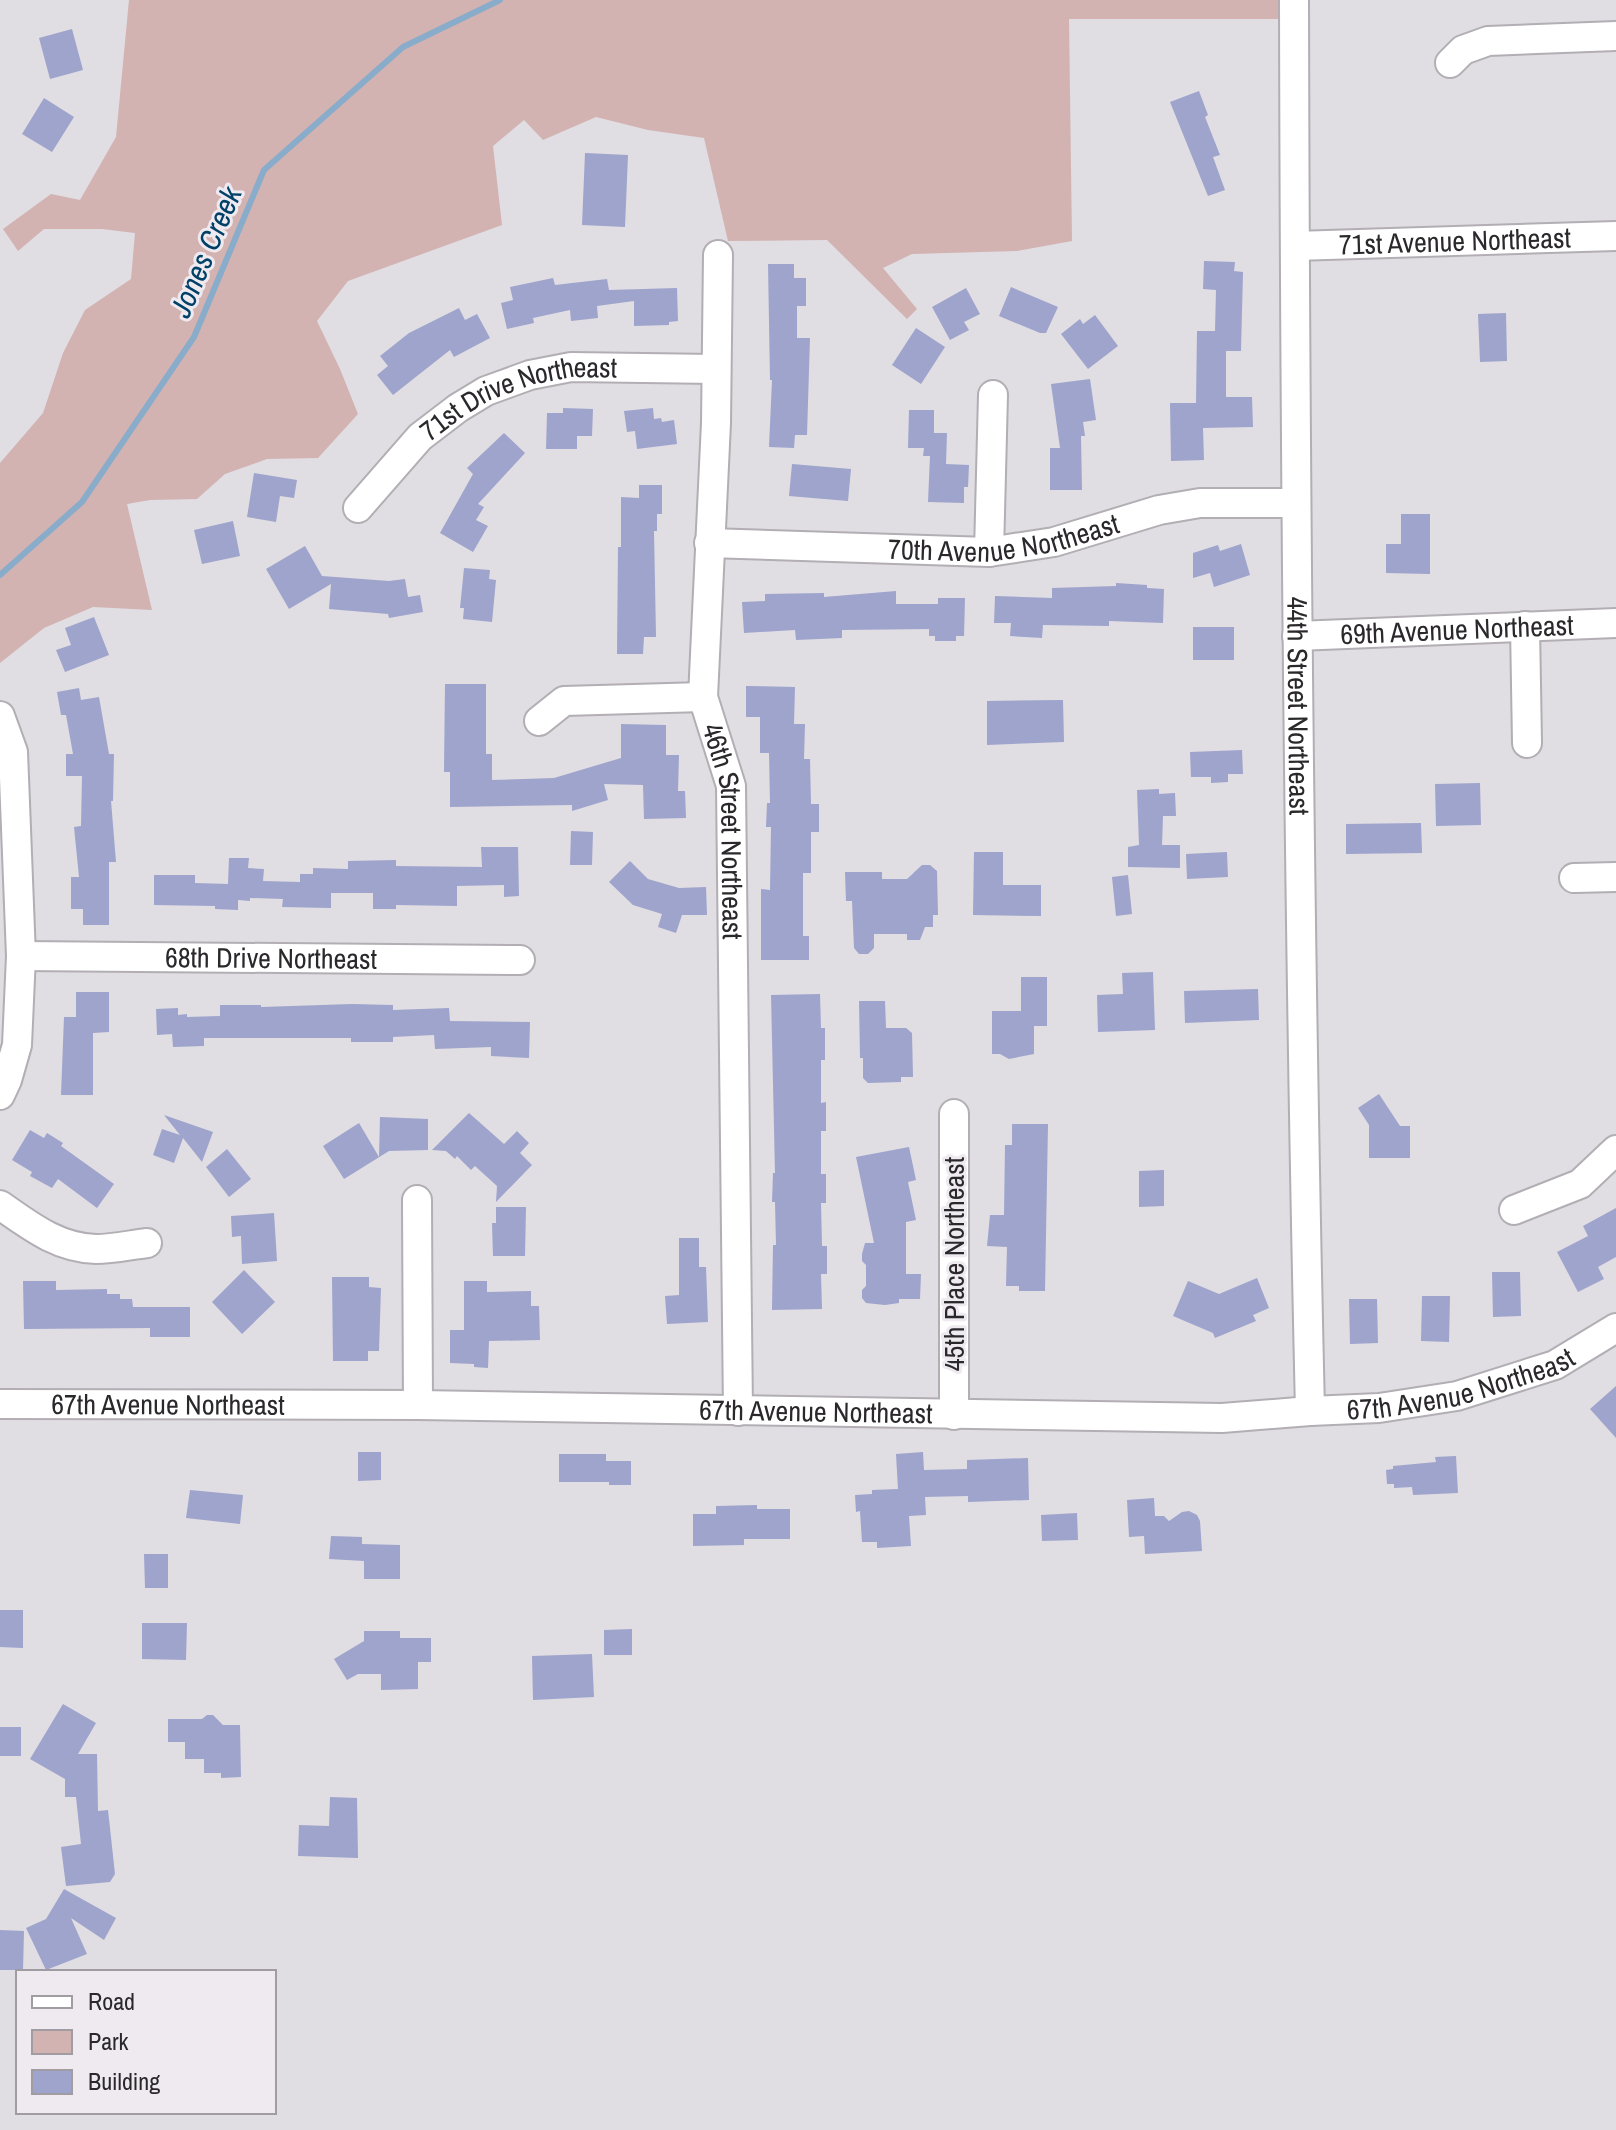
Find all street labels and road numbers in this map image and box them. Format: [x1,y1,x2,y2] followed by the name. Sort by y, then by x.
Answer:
[1338,218,1572,264] street label: 71st Avenue Northeast
[412,348,617,449] street label: 71st Drive Northeast
[888,504,1123,571] street label: 70th Avenue Northeast
[1278,597,1319,815] street label: 44th Street Northeast
[1339,606,1574,653] street label: 69th Avenue Northeast
[693,718,752,940] street label: 46th Street Northeast
[165,938,377,978] street label: 68th Drive Northeast
[935,1157,973,1371] street label: 45th Place Northeast
[1346,1339,1582,1428] street label: 67th Avenue Northeast
[51,1385,285,1424] street label: 67th Avenue Northeast
[699,1391,933,1432] street label: 67th Avenue Northeast

